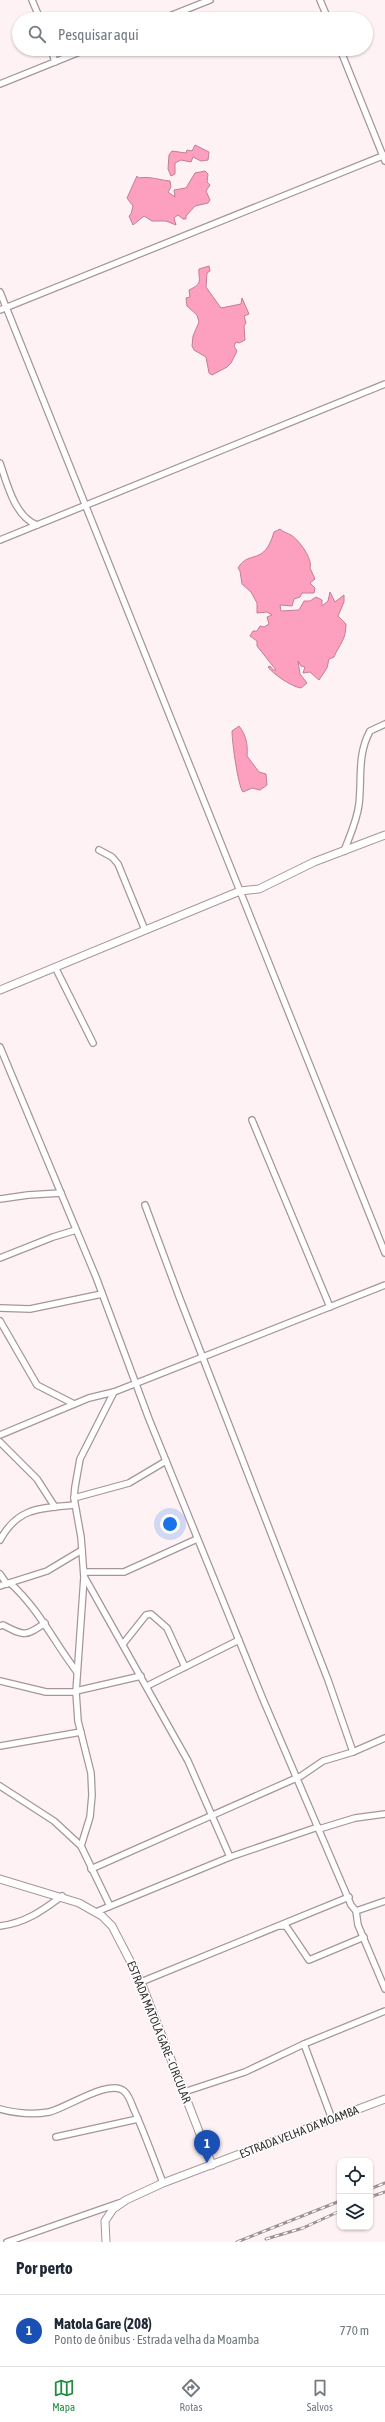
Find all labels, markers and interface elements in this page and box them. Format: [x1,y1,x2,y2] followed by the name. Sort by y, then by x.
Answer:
[12,12,373,56] search box
[26,23,48,45] icon: search
[58,26,139,43] text: Pesquisar aqui
[160,1514,180,1534] your location
[124,1959,194,2105] street label: ESTRADA MATOLA GARE - CIRCULAR
[237,2103,361,2161] street label: ESTRADA VELHA DA MOAMBA
[194,2130,220,2163] pin: 1
[337,2158,373,2230] map controls
[337,2158,373,2194] button: locate
[337,2194,373,2230] button: layers
[16,2258,73,2278] text: Por perto
[54,2315,152,2332] text: Matola Gare (208)
[26,2323,32,2338] text: 1
[340,2323,369,2338] text: 770 m
[54,2332,259,2347] text: Ponto de ônibus · Estrada velha da Moamba
[52,2377,75,2413] tab: Mapa
[179,2377,202,2413] tab: Rotas
[307,2377,333,2413] tab: Salvos

